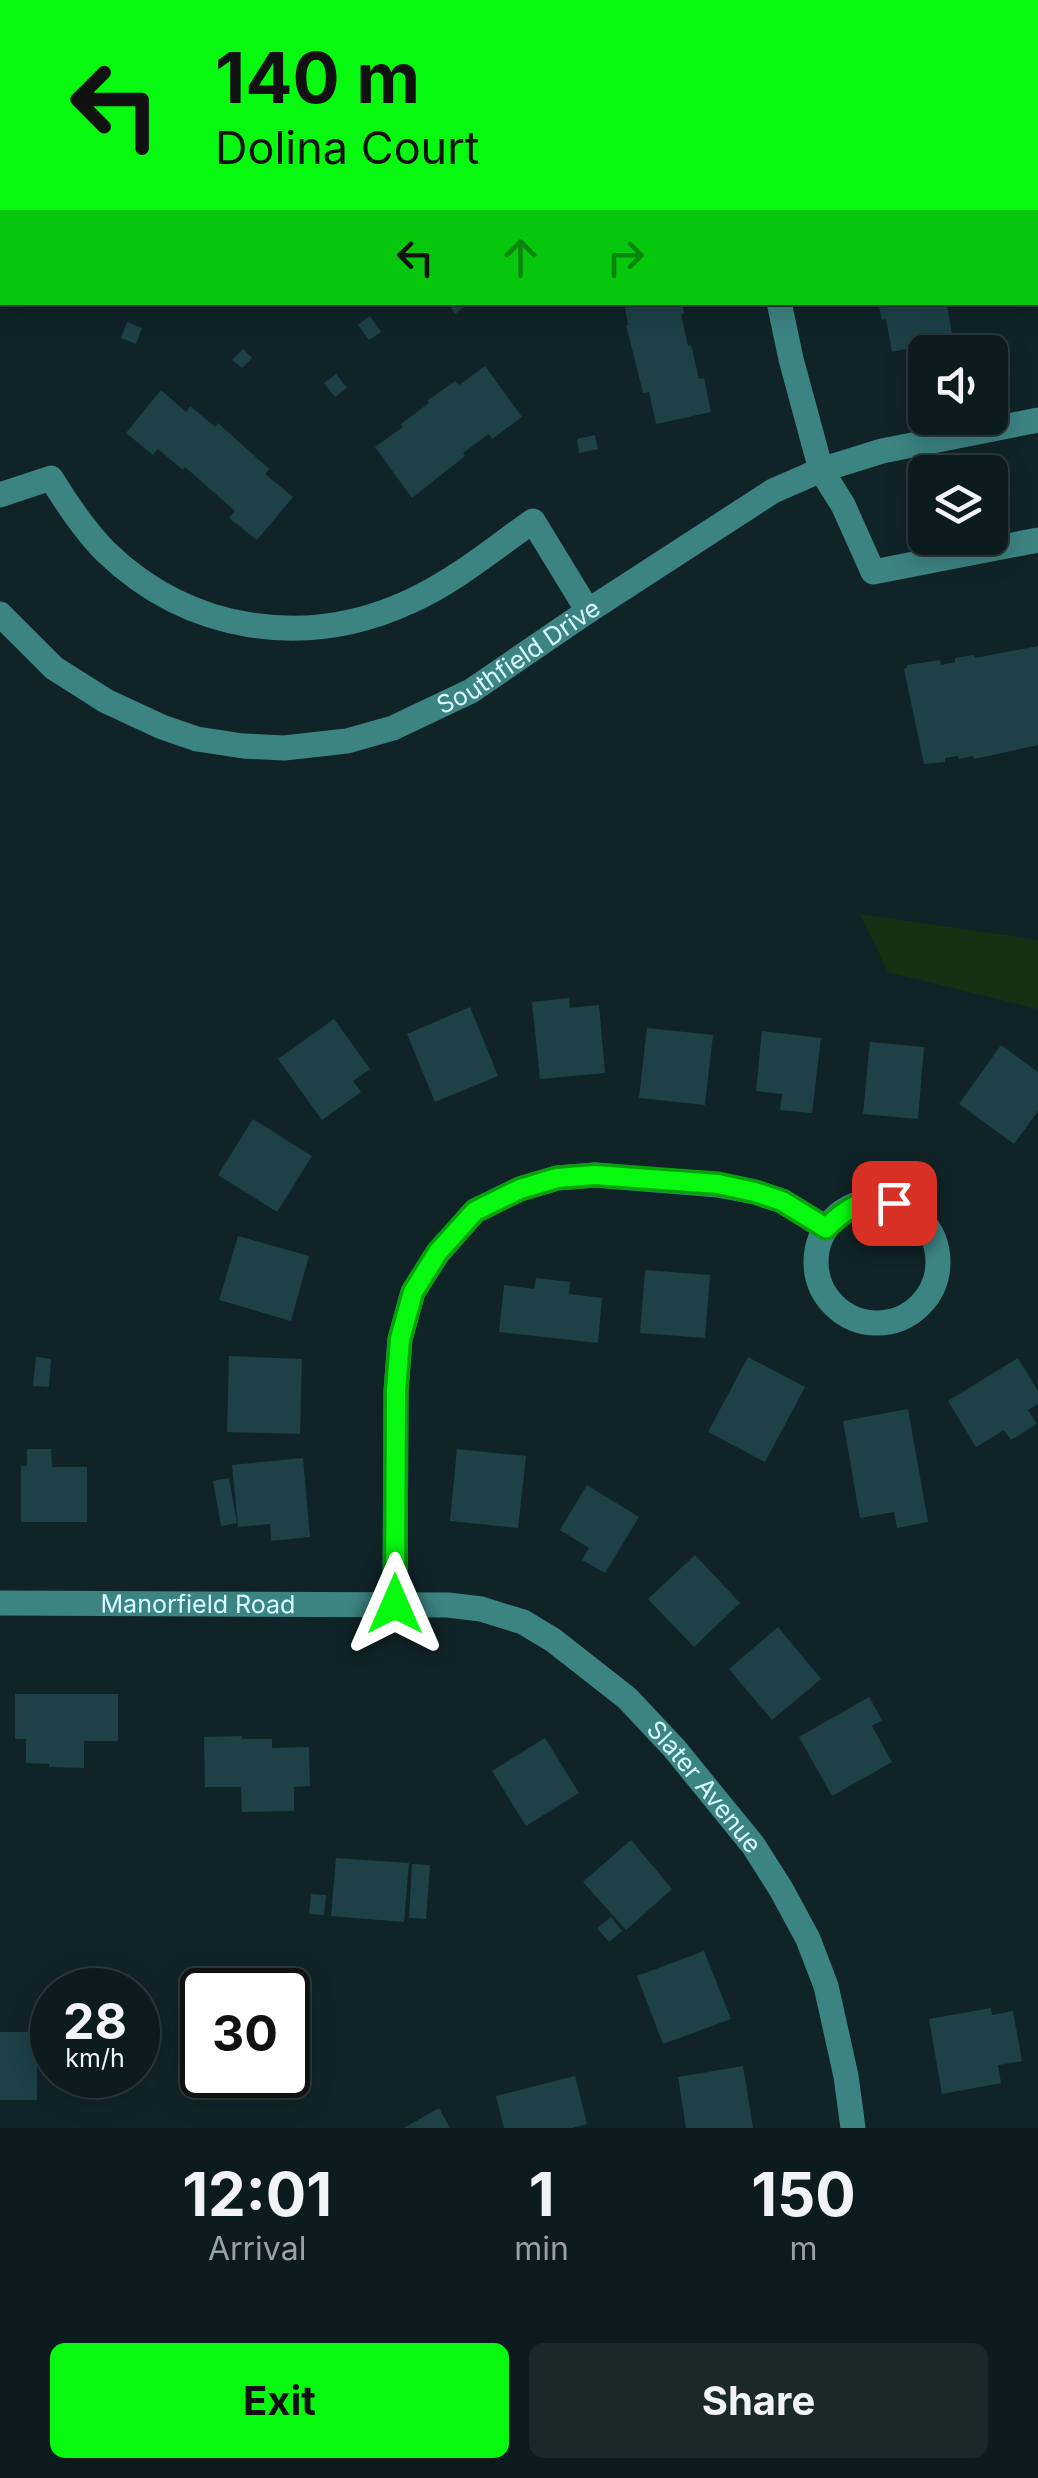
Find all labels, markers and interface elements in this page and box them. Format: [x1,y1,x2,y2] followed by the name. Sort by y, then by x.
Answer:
[215,35,420,120] text: 140 m
[50,40,180,170] icon: left
[215,120,480,175] text: Dolina Court
[388,230,443,285] icon: left
[493,230,548,285] icon: ahead
[598,230,653,285] icon: right
[908,335,1008,555] map controls
[908,335,1008,435] button: sound
[908,455,1008,555] button: layers
[432,592,605,720] street label: Southfield Drive
[852,1161,937,1246] pin
[867,1176,922,1231] icon: arrive
[343,1552,447,1656] position arrow
[100,1588,296,1619] street label: Manorfield Road
[641,1714,768,1859] street label: Slater Avenue
[180,1968,310,2098] speed limit sign: 30
[63,1991,127,2051] text: 28
[65,2043,125,2073] text: km/h
[182,2158,332,2230] text: 12:01
[529,2158,555,2230] text: 1
[751,2158,856,2230] text: 150
[208,2229,306,2268] text: Arrival
[514,2229,569,2268] text: min
[789,2229,818,2268] text: m
[50,2343,509,2458] button: Exit
[529,2343,988,2458] button: Share

